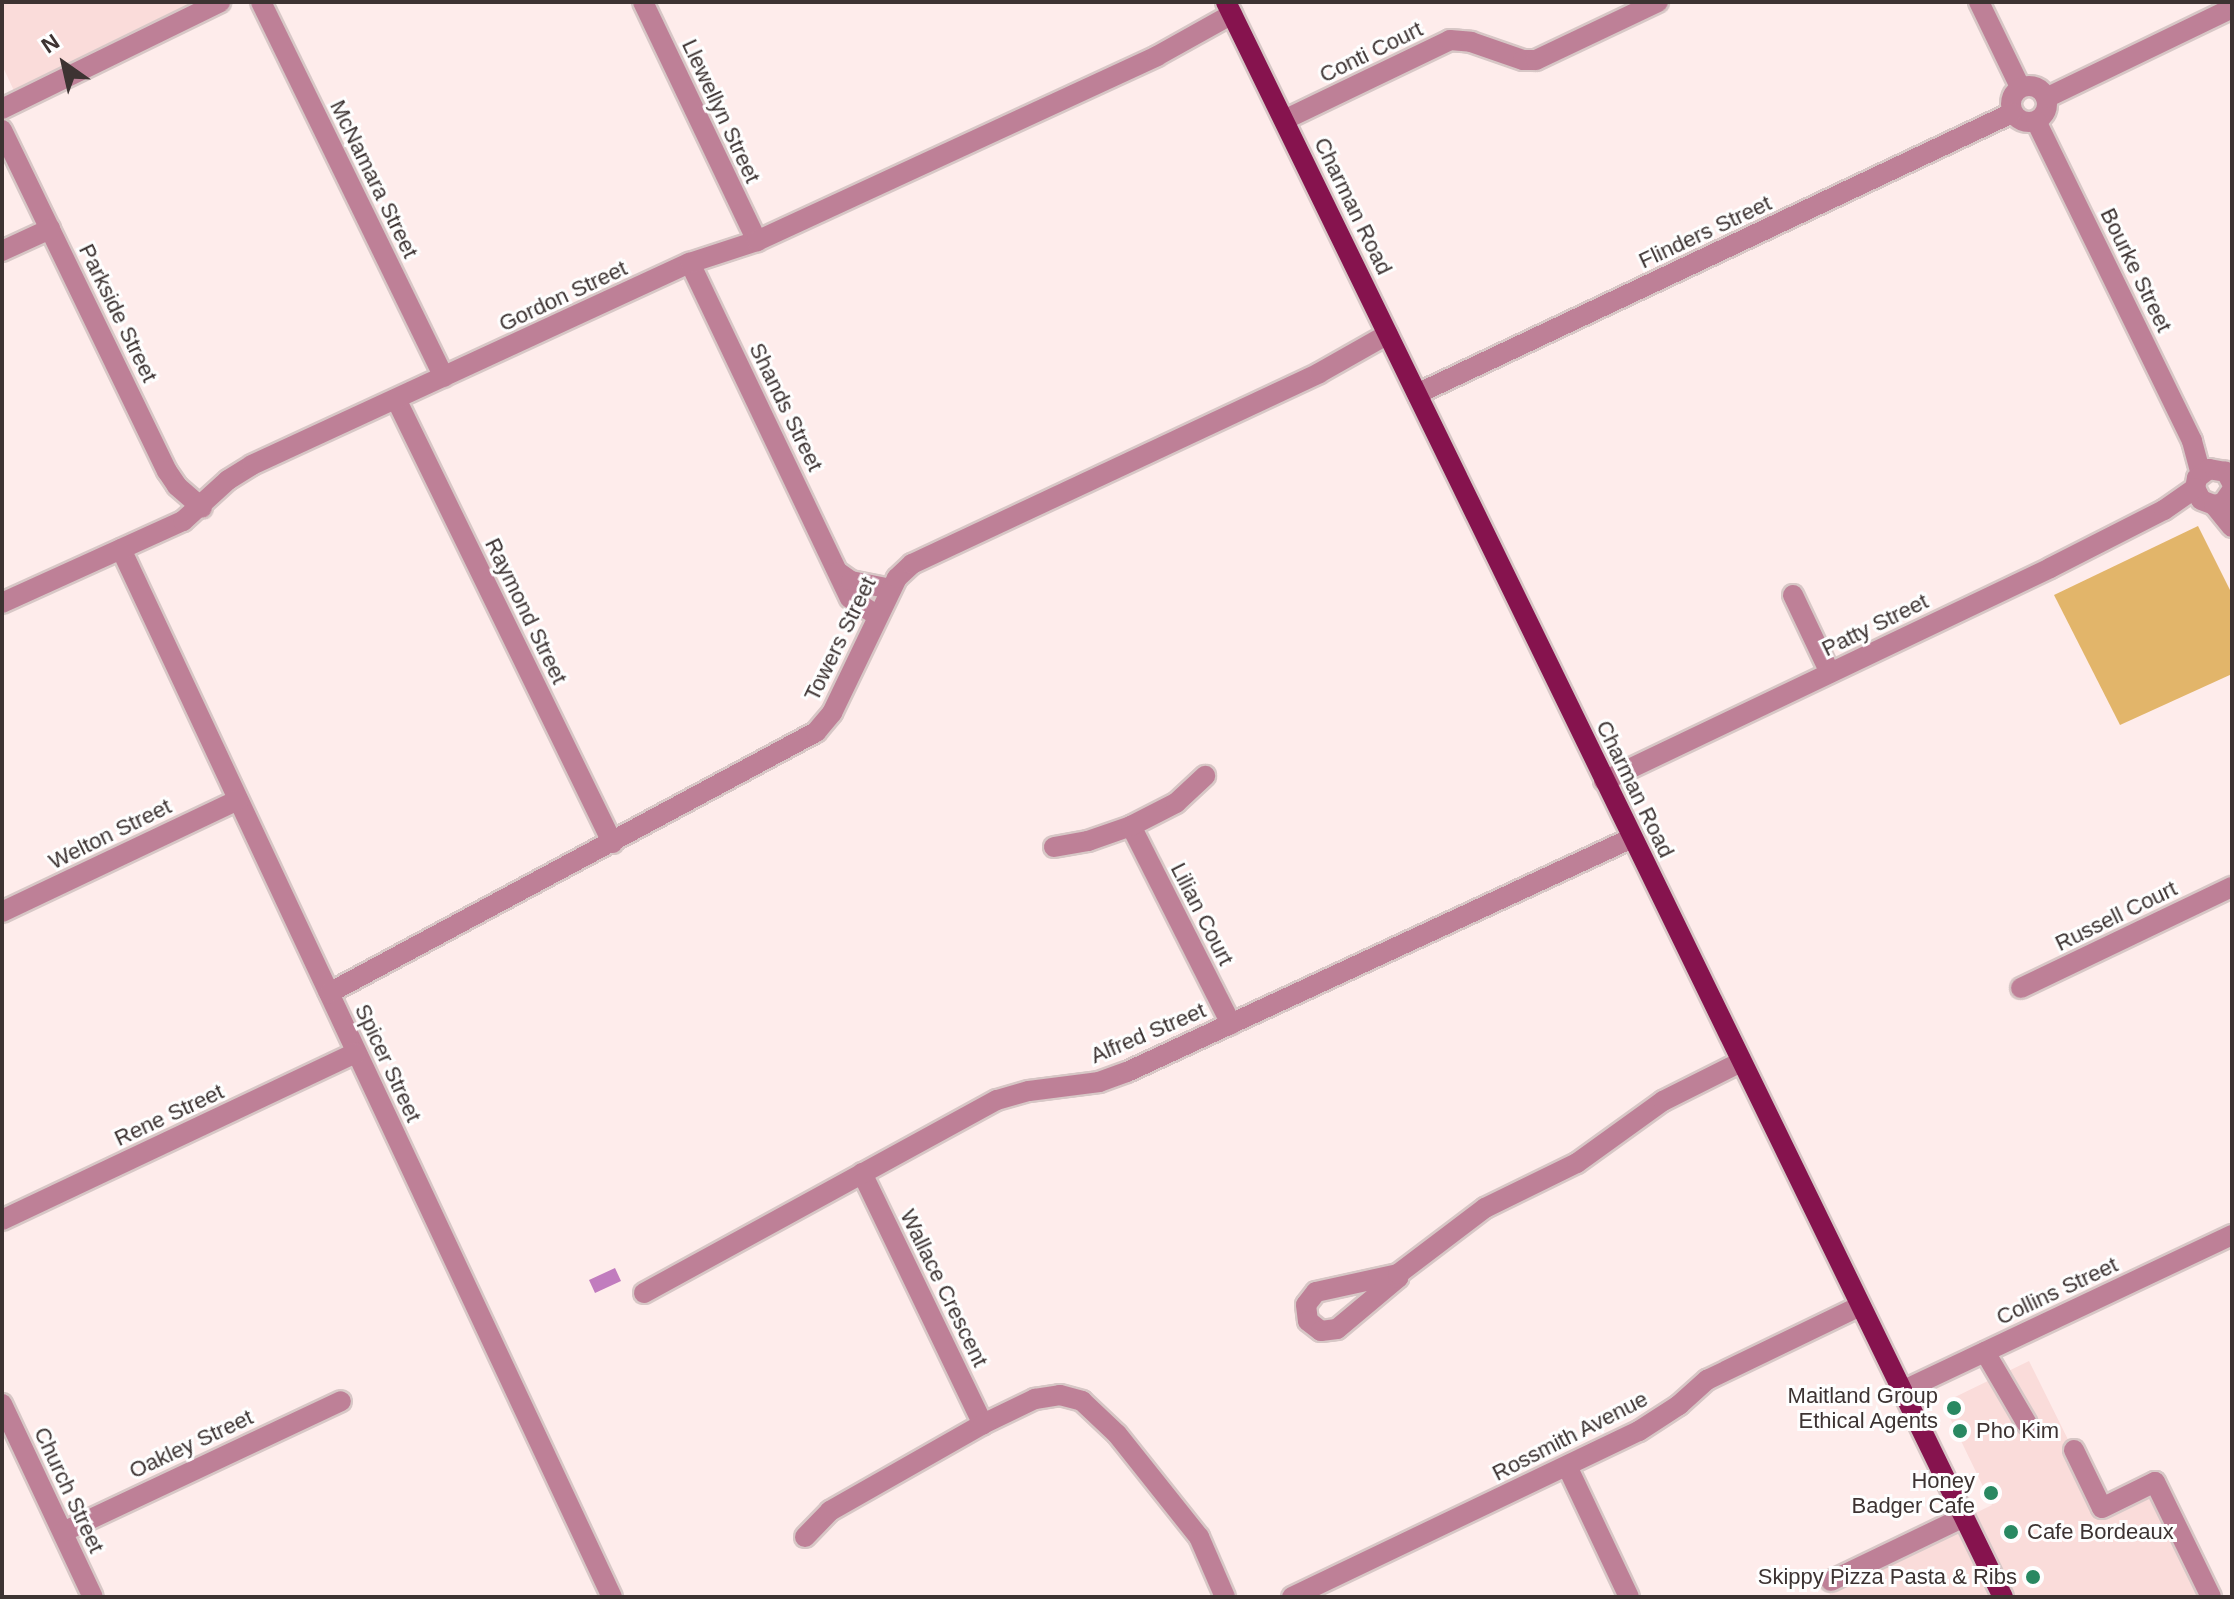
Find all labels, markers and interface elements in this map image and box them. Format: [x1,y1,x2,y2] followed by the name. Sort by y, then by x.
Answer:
[1315,16,1427,88] street label: Conti Court
[24,24,104,104] north arrow
[37,29,64,58] text: N
[676,35,766,187] street label: Llewellyn Street
[324,96,424,262] street label: McNamara Street
[1308,133,1398,279] street label: Charman Road
[1635,190,1775,274] street label: Flinders Street
[2095,204,2177,336] street label: Bourke Street
[73,240,163,386] street label: Parkside Street
[495,255,631,337] street label: Gordon Street
[744,339,828,475] street label: Shands Street
[479,534,573,688] street label: Raymond Street
[799,573,881,705] street label: Towers Street
[1818,588,1932,662] street label: Patty Street
[1590,716,1680,862] street label: Charman Road
[44,793,176,875] street label: Welton Street
[1165,858,1239,970] street label: Lilian Court
[2051,875,2181,957] street label: Russell Court
[1087,997,1209,1069] street label: Alfred Street
[349,1000,427,1126] street label: Spicer Street
[110,1078,228,1152] street label: Rene Street
[895,1205,993,1371] street label: Wallace Crescent
[1992,1251,2122,1331] street label: Collins Street
[1788,1382,1938,1434] place label: Maitland Group Ethical Agents
[1487,1385,1653,1487] street label: Rossmith Avenue
[1945,1399,1963,1417] marker: Maitland Group Ethical Agents
[125,1404,257,1484] street label: Oakley Street
[1976,1418,2059,1444] place label: Pho Kim
[1951,1422,1969,1440] marker: Pho Kim
[28,1423,110,1557] street label: Church Street
[1851,1467,1975,1518] place label: Honey Badger Cafe
[1982,1484,2000,1502] marker: Honey Badger Cafe
[2027,1519,2174,1545] place label: Cafe Bordeaux
[2002,1523,2020,1541] marker: Cafe Bordeaux
[1758,1564,2017,1590] place label: Skippy Pizza Pasta & Ribs
[2024,1568,2042,1586] marker: Skippy Pizza Pasta & Ribs

